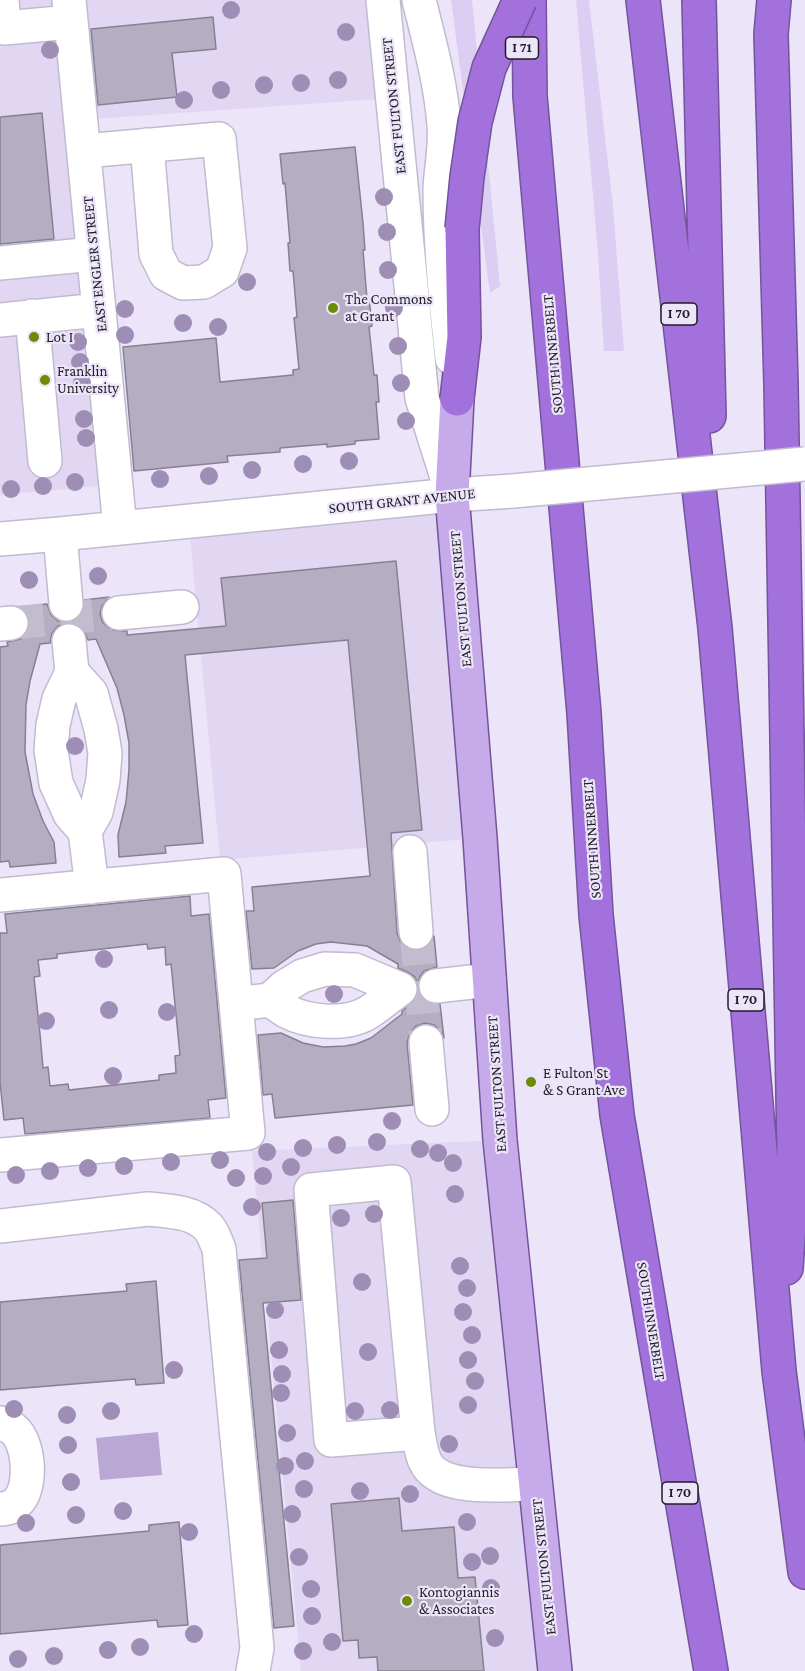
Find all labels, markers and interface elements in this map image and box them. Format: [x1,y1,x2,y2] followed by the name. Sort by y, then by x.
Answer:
[378,37,410,175] street label: EAST FULTON STREET
[506,37,538,59] road number: I 71
[79,195,111,333] street label: EAST ENGLER STREET
[345,290,432,325] place label: The Commons at Grant
[539,294,567,414] street label: SOUTH INNERBELT
[326,301,340,315] marker: The Commons at Grant
[661,303,697,325] road number: I 70
[46,328,73,346] place label: Lot I
[27,330,41,344] marker: Lot I
[57,362,119,397] place label: Franklin University
[38,373,52,387] marker: Franklin University
[328,484,476,518] street label: SOUTH GRANT AVENUE
[446,530,476,668] street label: EAST FULTON STREET
[579,779,605,899] street label: SOUTH INNERBELT
[728,989,764,1011] road number: I 70
[483,1015,511,1153] street label: EAST FULTON STREET
[543,1064,625,1099] place label: E Fulton St & S Grant Ave
[524,1075,538,1089] marker: E Fulton St & S Grant Ave
[633,1261,669,1381] street label: SOUTH INNERBELT
[662,1482,698,1504] road number: I 70
[528,1498,560,1636] street label: EAST FULTON STREET
[419,1583,499,1618] place label: Kontogiannis & Associates
[400,1594,414,1608] marker: Kontogiannis & Associates

